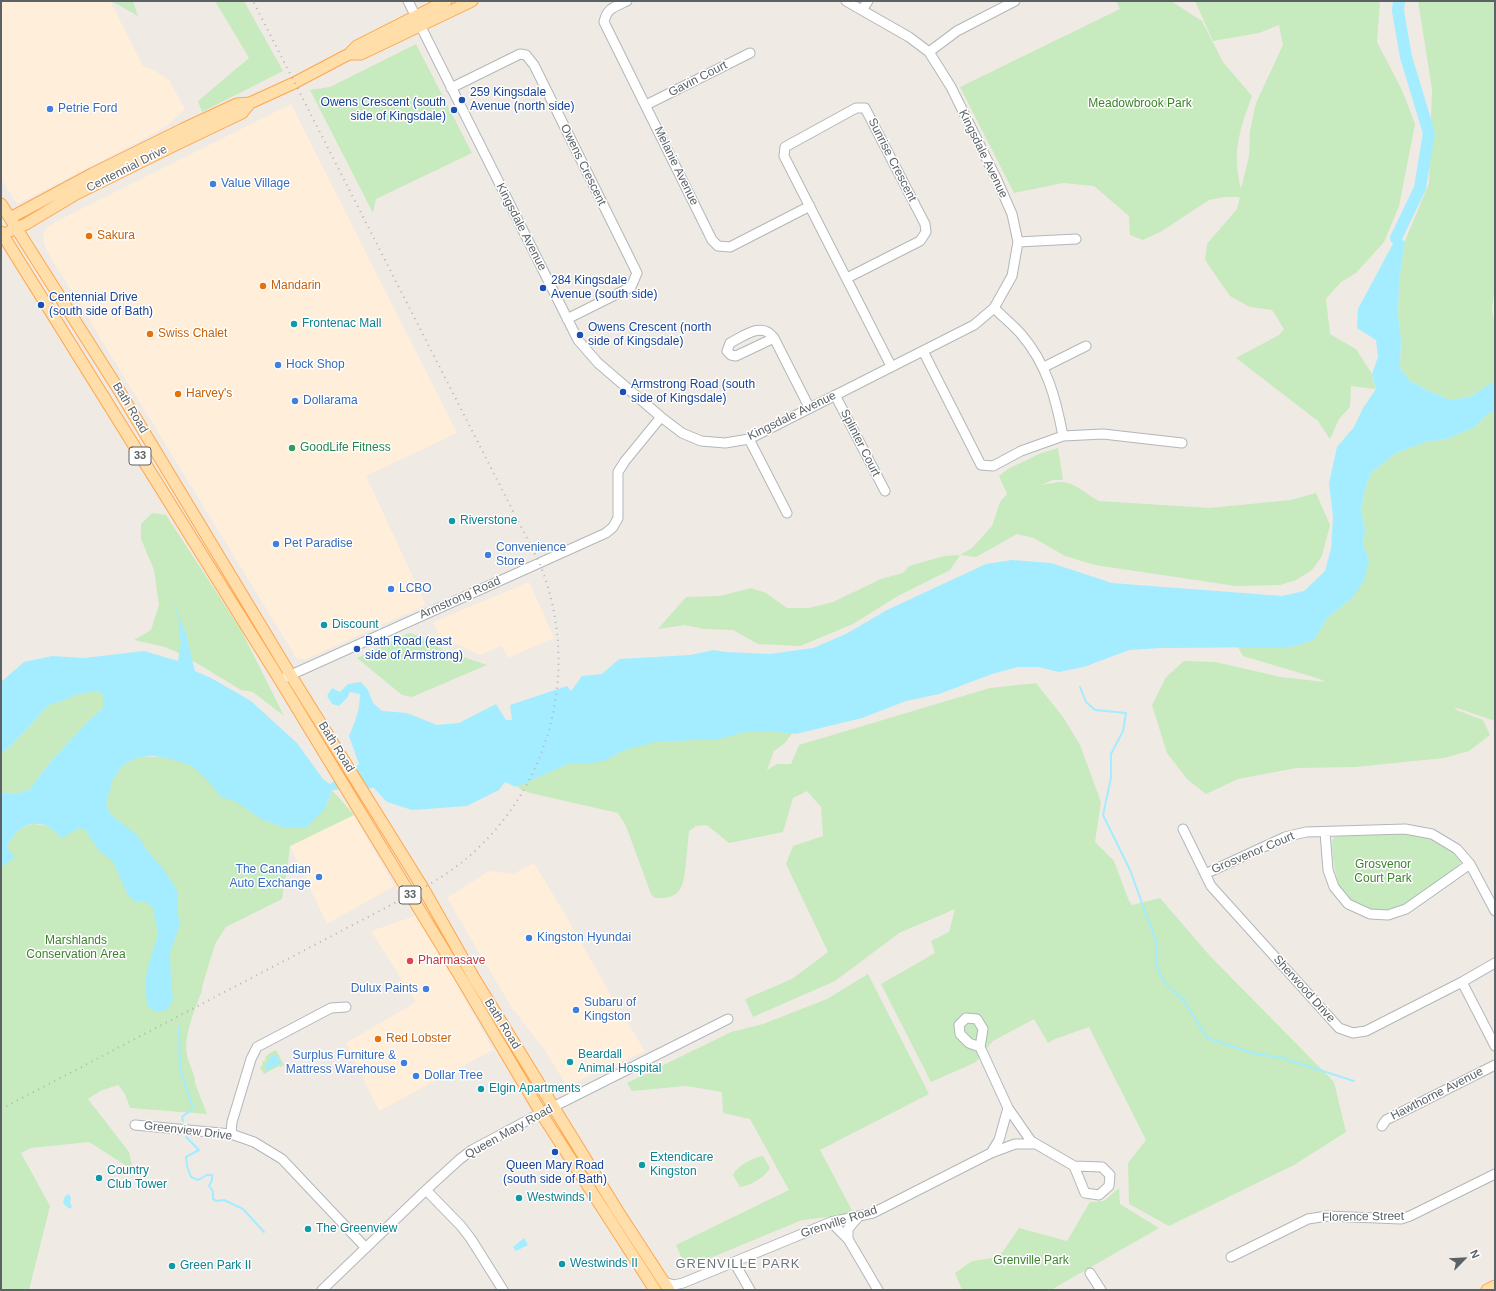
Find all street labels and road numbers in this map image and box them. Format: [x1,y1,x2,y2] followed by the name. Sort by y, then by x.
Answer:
[666,58,730,100] street label: Gavin Court
[955,107,1011,201] street label: Kingsdale Avenue
[865,116,919,204] street label: Sunrise Crescent
[557,122,609,208] street label: Owens Crescent
[651,124,701,208] street label: Melanie Avenue
[84,142,170,196] street label: Centennial Drive
[493,181,549,273] street label: Kingsdale Avenue
[109,380,151,436] street label: Bath Road
[745,388,839,444] street label: Kingsdale Avenue
[837,407,883,479] street label: Splinter Court
[129,447,151,465] road number: 33
[417,574,503,622] street label: Armstrong Road
[315,719,357,775] street label: Bath Road
[1209,829,1297,877] street label: Grosvenor Court
[399,886,421,904] road number: 33
[1270,952,1338,1026] street label: Sherwood Drive
[481,996,523,1052] street label: Bath Road
[1388,1064,1486,1124] street label: Hawthorne Avenue
[463,1102,555,1162] street label: Queen Mary Road
[143,1118,233,1144] street label: Greenview Drive
[799,1203,879,1241] street label: Grenville Road
[1322,1209,1404,1225] street label: Florence Street

